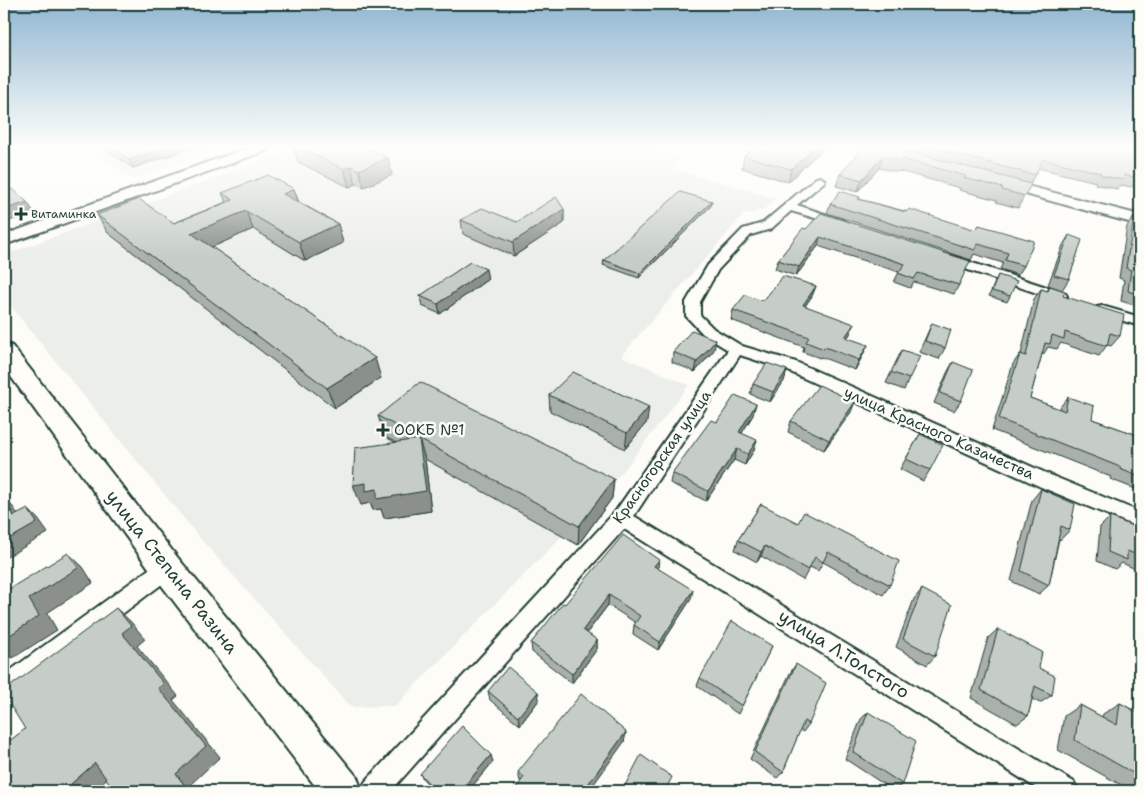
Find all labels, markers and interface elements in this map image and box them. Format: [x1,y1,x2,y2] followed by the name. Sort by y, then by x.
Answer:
[31,206,97,222] place label: Витаминка
[15,208,27,220] marker: Витаминка
[841,382,1038,484] street label: улица Красного Казачества
[608,386,716,528] street label: Красногорская улица
[394,420,464,440] place label: ООКБ №1
[376,423,390,437] marker: ООКБ №1
[100,485,244,659] street label: улица Степана Разина
[774,604,914,704] street label: улица Л.Толстого

